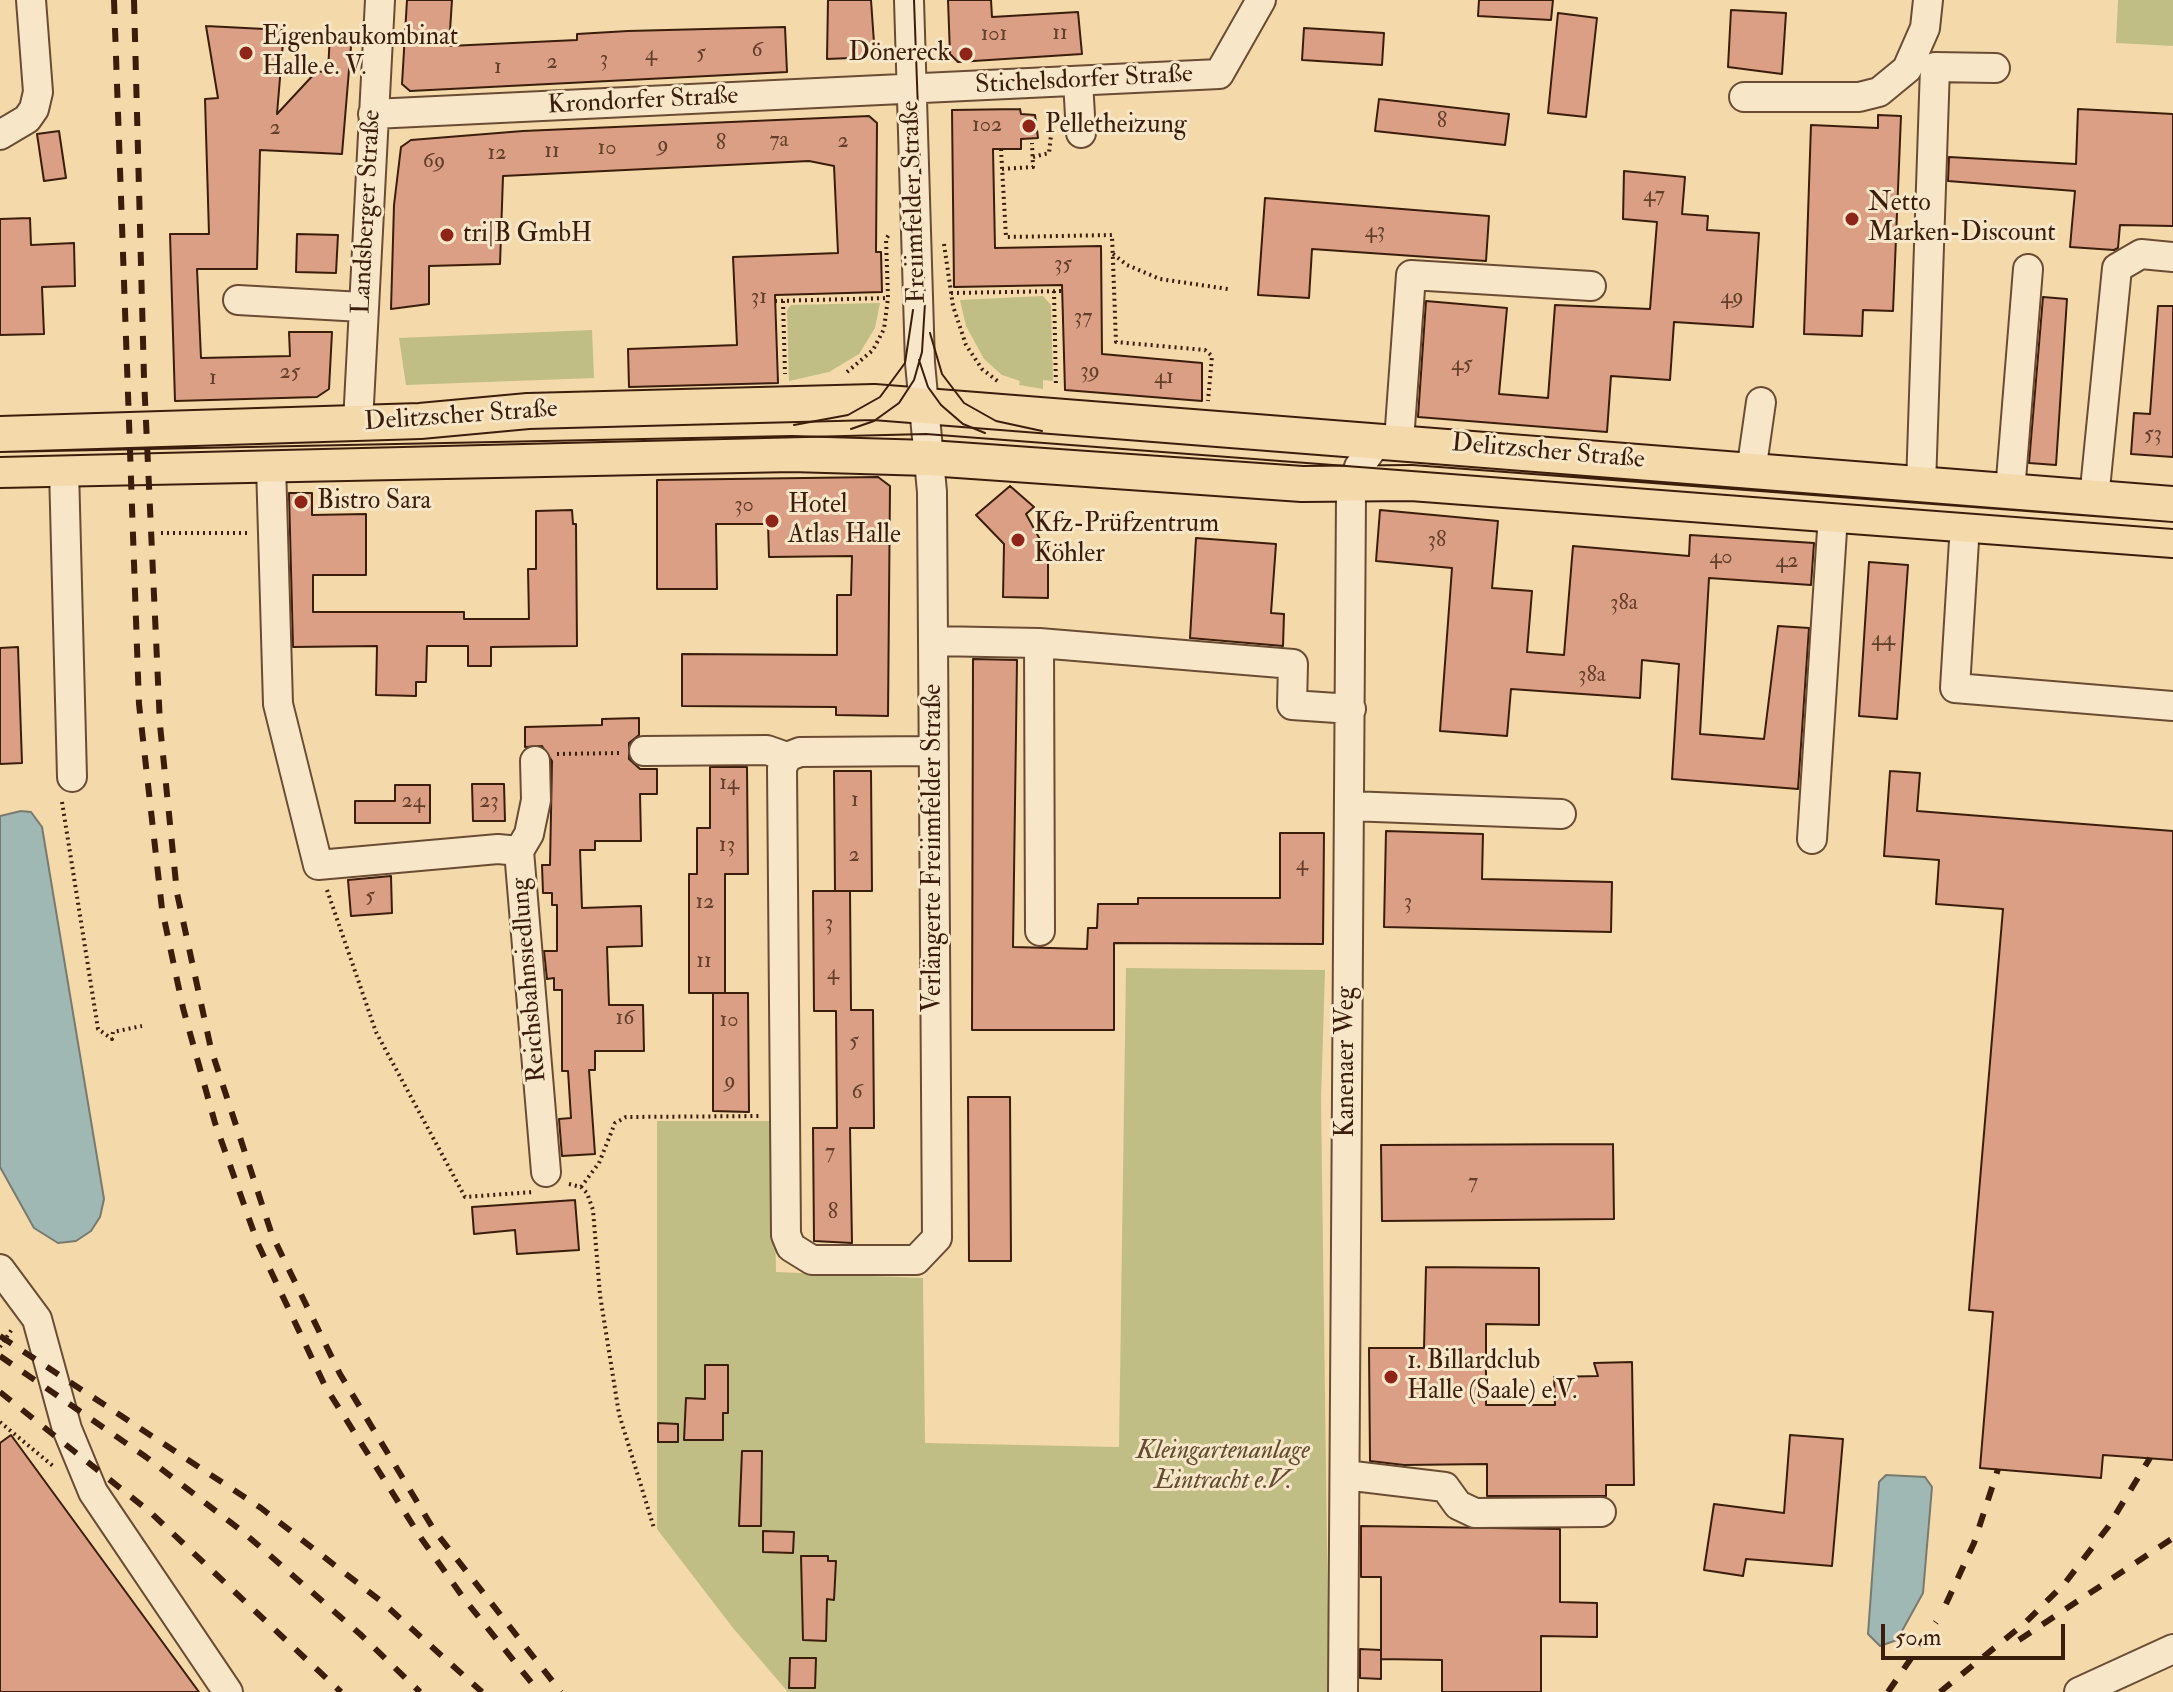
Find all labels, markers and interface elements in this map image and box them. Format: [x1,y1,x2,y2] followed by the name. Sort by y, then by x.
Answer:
[1052,21,1068,47] house number: 11
[262,22,458,84] place label: Eigenbaukombinat Halle e. V.
[981,22,1007,48] house number: 101
[751,38,763,64] house number: 6
[849,38,950,70] place label: Dönereck
[696,41,706,67] house number: 5
[645,42,657,68] house number: 4
[237,44,255,62] marker: Eigenbaukombinat Halle e. V.
[957,45,975,63] marker: Dönereck
[600,47,608,73] house number: 3
[546,50,558,76] house number: 2
[494,55,502,81] house number: 1
[974,60,1194,102] street label: Stichelsdorfer Straße
[547,81,739,123] street label: Krondorfer Straße
[896,100,934,304] street label: Freiimfelder Straße
[347,109,389,315] street label: Landsberger Straße
[1437,109,1447,135] house number: 8
[1045,110,1187,142] place label: Pelletheizung
[972,113,1002,139] house number: 102
[269,116,281,142] house number: 2
[1020,117,1038,135] marker: Pelletheizung
[769,128,789,154] house number: 7a
[837,129,849,155] house number: 2
[716,131,726,157] house number: 8
[657,133,669,159] house number: 9
[597,136,617,162] house number: 10
[544,139,560,165] house number: 11
[487,141,507,167] house number: 12
[423,149,445,175] house number: 69
[1643,183,1665,209] house number: 47
[1868,188,2056,250] place label: Netto Marken-Discount
[1843,210,1861,228] marker: Netto Marken-Discount
[463,219,592,251] place label: tri|B GmbH
[1365,219,1385,245] house number: 43
[438,226,456,244] marker: tri|B GmbH
[1054,252,1072,278] house number: 35
[751,285,767,311] house number: 31
[1720,285,1744,311] house number: 49
[1074,305,1092,331] house number: 37
[1451,352,1473,378] house number: 45
[1080,359,1100,385] house number: 39
[280,360,300,386] house number: 25
[1154,365,1174,391] house number: 41
[209,366,217,392] house number: 1
[363,395,559,439] street label: Delitzscher Straße
[2144,422,2162,448] house number: 53
[1450,429,1646,477] street label: Delitzscher Straße
[317,486,431,518] place label: Bistro Sara
[788,490,901,552] place label: Hotel Atlas Halle
[292,493,310,511] marker: Bistro Sara
[734,493,754,519] house number: 30
[1034,509,1219,570] place label: Kfz-Prüfzentrum Köhler
[763,512,781,530] marker: Hotel Atlas Halle
[1428,528,1446,554] house number: 38
[1009,531,1027,549] marker: Kfz-Prüfzentrum Köhler
[1709,545,1733,571] house number: 40
[1775,549,1799,575] house number: 42
[1610,591,1638,617] house number: 38a
[1871,627,1895,653] house number: 44
[1578,663,1606,689] house number: 38a
[918,684,950,1012] street label: Verlängerte Freiimfelder Straße
[719,771,739,797] house number: 14
[851,788,859,814] house number: 1
[401,789,425,815] house number: 24
[479,789,499,815] house number: 23
[719,833,735,859] house number: 13
[848,843,860,869] house number: 2
[1296,852,1308,878] house number: 4
[506,876,554,1084] street label: Reichsbahnsiedlung
[365,884,375,910] house number: 5
[695,890,715,916] house number: 12
[1404,890,1412,916] house number: 3
[825,911,833,937] house number: 3
[696,949,712,975] house number: 11
[827,961,839,987] house number: 4
[1331,986,1363,1138] street label: Kanenaer Weg
[616,1006,634,1032] house number: 16
[719,1008,739,1034] house number: 10
[849,1029,859,1055] house number: 5
[724,1069,736,1095] house number: 9
[851,1080,863,1106] house number: 6
[825,1140,835,1166] house number: 7
[1468,1170,1478,1196] house number: 7
[828,1200,838,1226] house number: 8
[1407,1346,1577,1408] place label: 1. Billardclub Halle (Saale) e.V.
[1382,1368,1400,1386] marker: 1. Billardclub Halle (Saale) e.V.
[1136,1436,1310,1498] park label: Kleingartenanlage Eintracht e.V.
[1885,1608,2069,1658] scale bar
[1895,1622,1941,1653] text: 50 m

